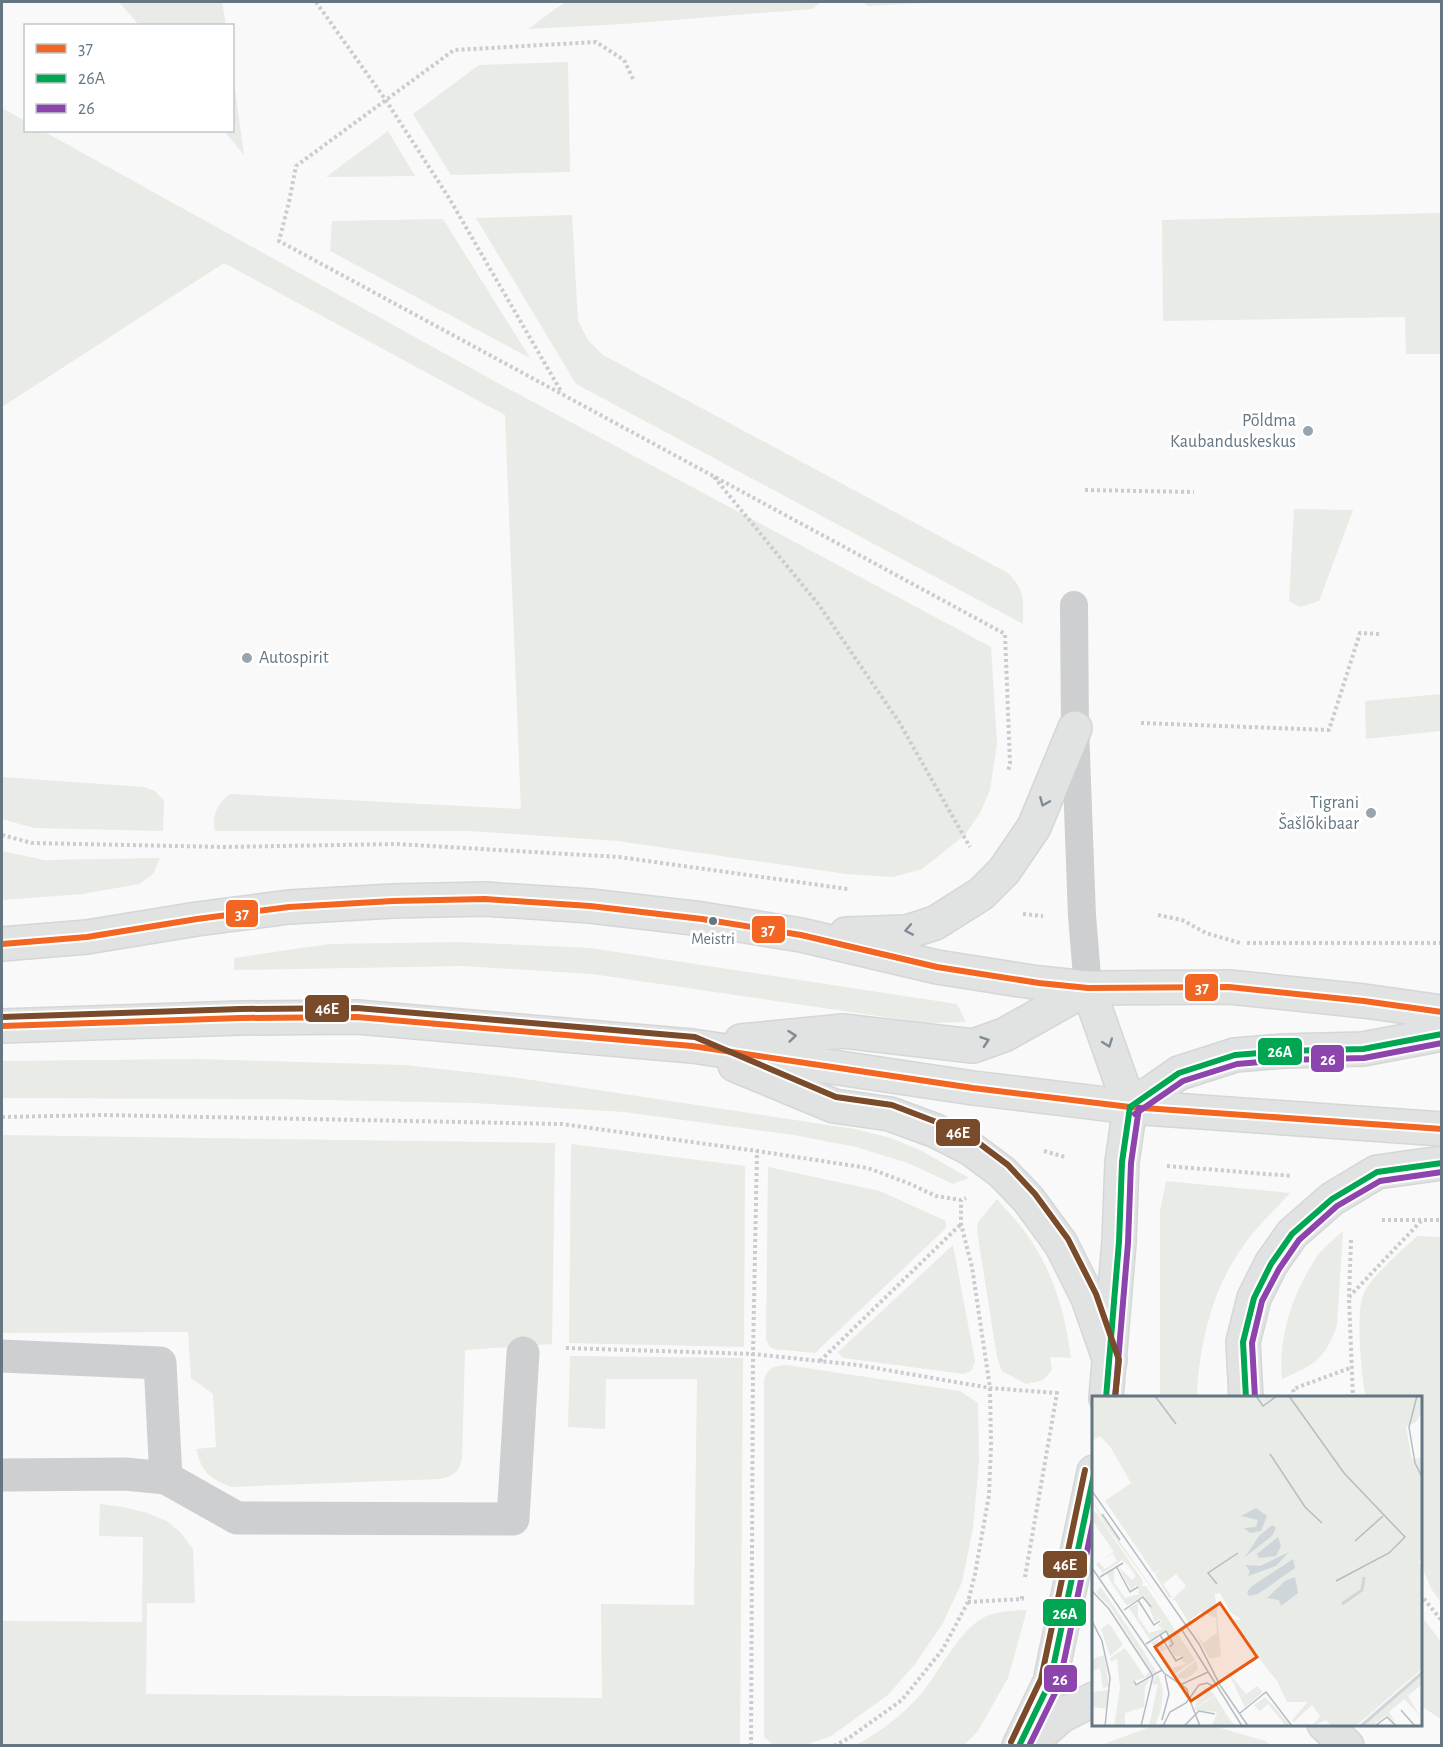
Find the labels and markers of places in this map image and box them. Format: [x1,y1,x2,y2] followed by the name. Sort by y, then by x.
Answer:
[1170,412,1296,451] place label: Põldma Kaubanduskeskus
[1301,424,1315,438] marker: Põldma Kaubanduskeskus
[259,649,329,667] place label: Autospirit
[240,651,254,665] marker: Autospirit
[1279,794,1359,833] place label: Tigrani Šašlõkibaar
[1364,806,1378,820] marker: Tigrani Šašlõkibaar
[707,915,719,927] marker: Meistri
[691,931,735,947] place label: Meistri

